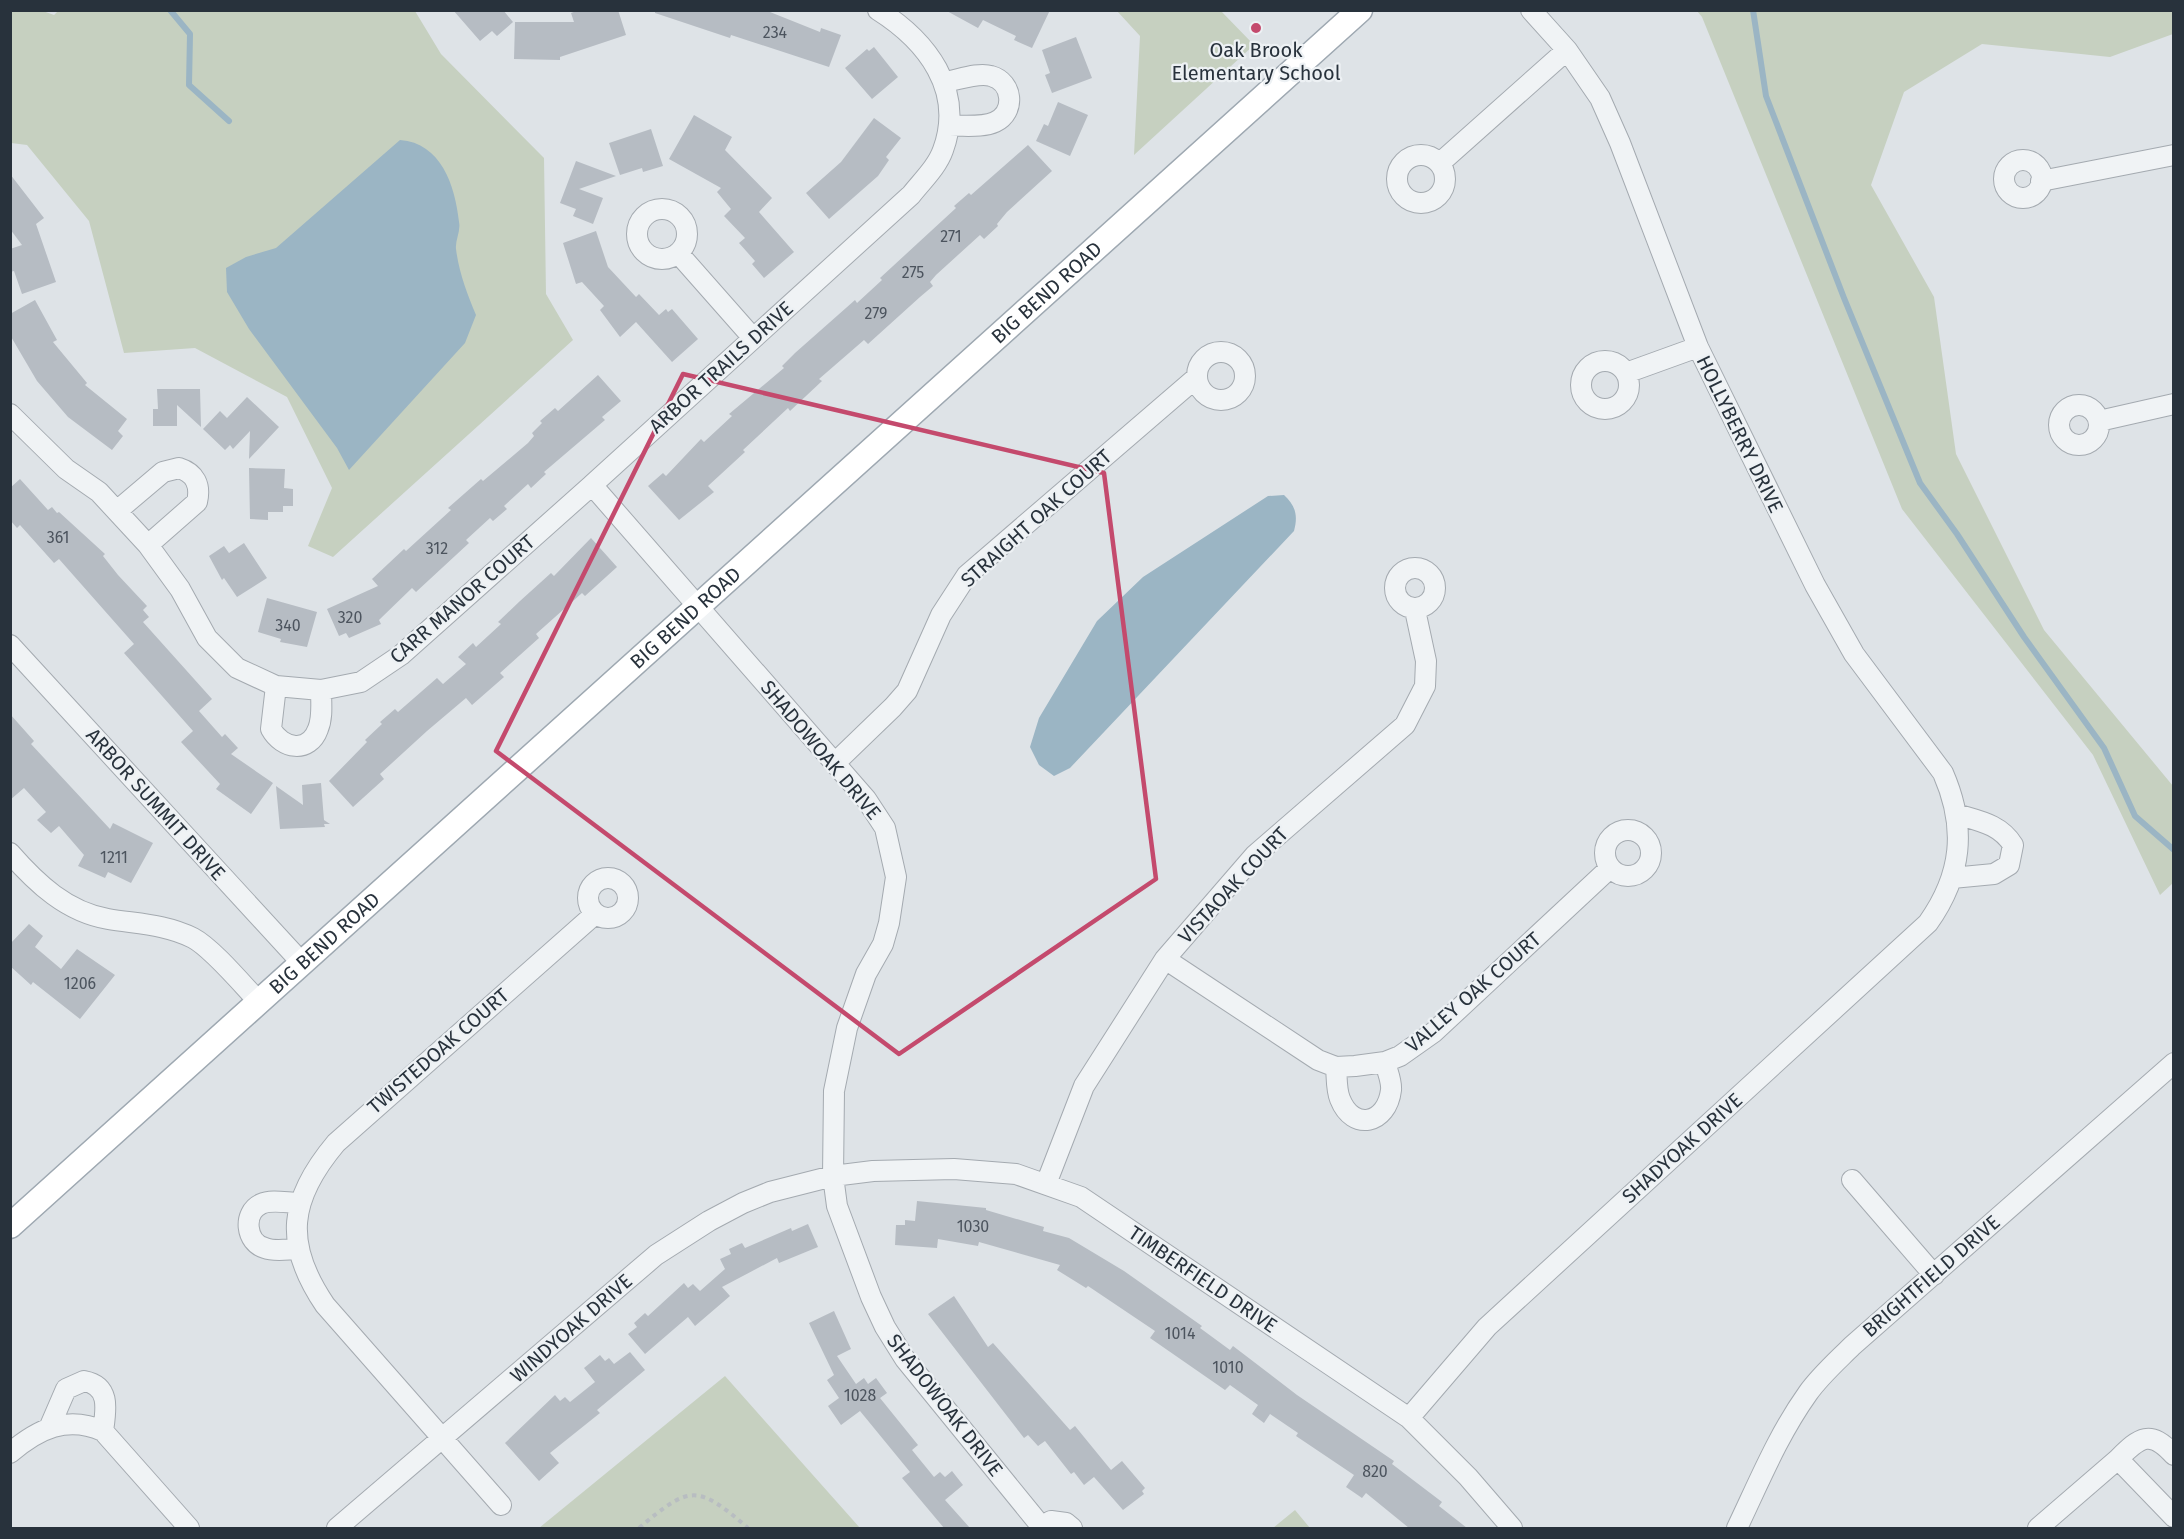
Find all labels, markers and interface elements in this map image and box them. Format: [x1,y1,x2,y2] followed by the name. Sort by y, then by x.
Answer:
[1249,21,1263,35] marker: Oak Brook Elementary School
[763,23,788,42] house number: 234
[1171,38,1341,85] place label: Oak Brook Elementary School
[940,227,962,246] house number: 271
[986,236,1107,348] street label: BIG BEND ROAD
[902,263,924,282] house number: 275
[644,296,798,438] street label: ARBOR TRAILS DRIVE
[865,304,887,323] house number: 279
[1691,351,1789,517] street label: HOLLYBERRY DRIVE
[956,444,1117,592] street label: STRAIGHT OAK COURT
[47,528,69,547] house number: 361
[385,529,540,668] street label: CARR MANOR COURT
[426,539,448,558] house number: 312
[625,562,746,674] street label: BIG BEND ROAD
[338,608,362,627] house number: 320
[275,616,301,635] house number: 340
[756,676,886,824] street label: SHADOWOAK DRIVE
[81,723,231,885] street label: ARBOR SUMMIT DRIVE
[1173,821,1293,948] street label: VISTAOAK COURT
[100,848,128,867] house number: 1211
[264,887,385,999] street label: BIG BEND ROAD
[1401,926,1546,1057] street label: VALLEY OAK COURT
[64,974,96,993] house number: 1206
[362,983,514,1119] street label: TWISTEDOAK COURT
[1617,1088,1747,1208] street label: SHADYOAK DRIVE
[1857,1210,2005,1342] street label: BRIGHTFIELD DRIVE
[957,1217,989,1236] house number: 1030
[1124,1220,1282,1338] street label: TIMBERFIELD DRIVE
[505,1269,637,1387] street label: WINDYOAK DRIVE
[1165,1324,1196,1343] house number: 1014
[882,1329,1008,1481] street label: SHADOWOAK DRIVE
[1212,1358,1244,1377] house number: 1010
[844,1386,876,1405] house number: 1028
[1362,1462,1388,1481] house number: 820

